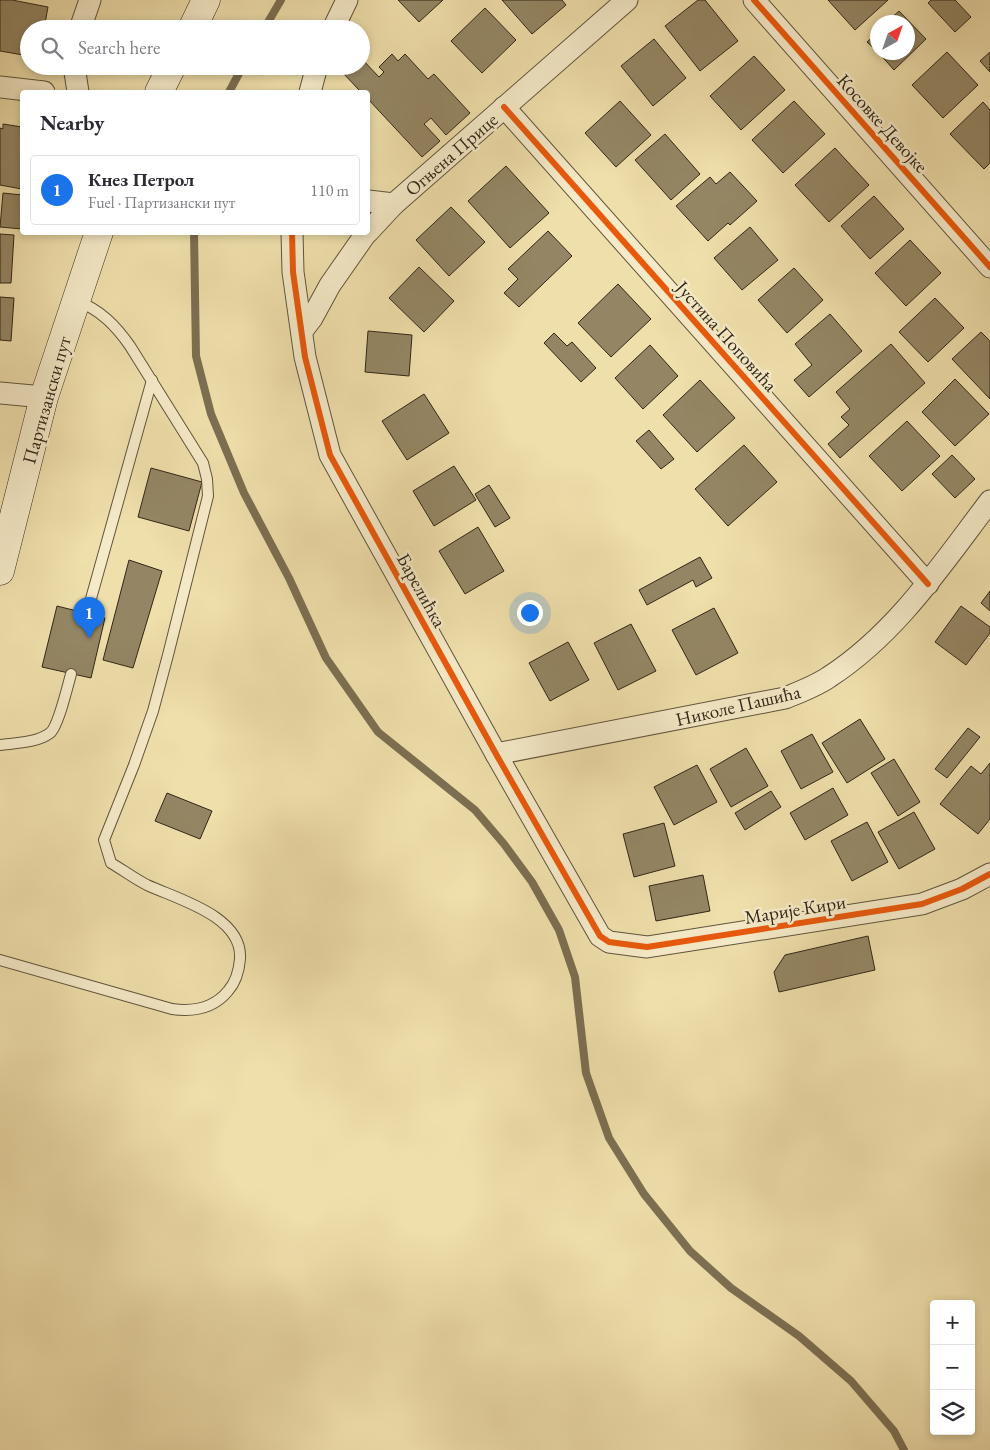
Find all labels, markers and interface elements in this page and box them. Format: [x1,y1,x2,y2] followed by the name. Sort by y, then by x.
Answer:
[870,15,915,60] north arrow
[20,20,370,75] search box
[38,34,66,62] icon: search
[78,35,160,60] text: Search here
[832,69,934,178] street label: Косовке Девојке
[400,107,503,202] street label: Огњена Прице
[40,109,104,136] text: Nearby
[88,167,194,192] text: Кнез Петрол
[53,180,61,201] text: 1
[310,180,349,201] text: 110 m
[88,192,235,213] text: Fuel · Партизански пут
[669,274,783,397] street label: Јустина Поповића
[16,333,77,467] street label: Партизански пут
[391,549,452,632] street label: Барелићка
[73,597,105,638] pin: 1
[517,600,543,626] your location
[673,679,803,732] street label: Николе Пашића
[743,889,848,930] street label: Марије Кири
[930,1300,975,1435] map controls
[930,1300,975,1345] button: +
[930,1345,975,1390] button: −
[930,1390,975,1435] button: layers

